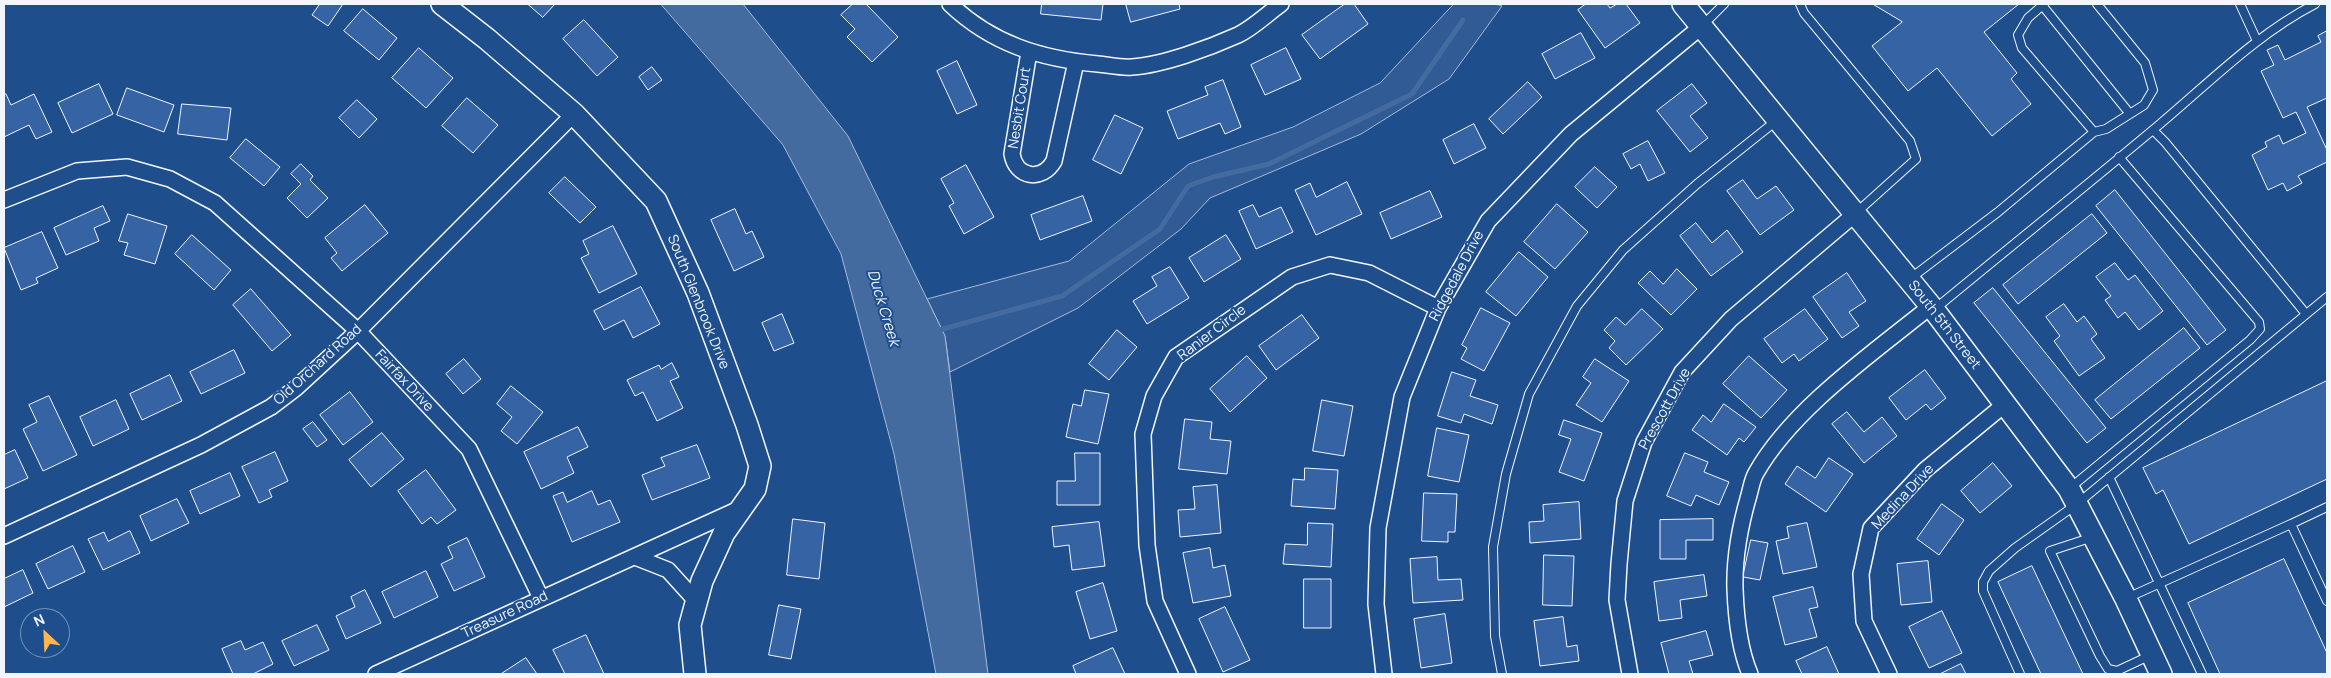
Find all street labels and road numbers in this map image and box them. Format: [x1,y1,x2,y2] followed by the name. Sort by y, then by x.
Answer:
[1005,66,1035,150] street label: Nesbit Court
[1426,228,1488,324] street label: Ridgedale Drive
[663,232,733,372] street label: South Glenbrook Drive
[1904,277,1984,373] street label: South 5th Street
[1174,302,1250,364] street label: Ranier Circle
[271,321,365,409] street label: Old Orchard Road
[371,347,437,415] street label: Fairfax Drive
[1636,365,1694,453] street label: Prescott Drive
[1869,461,1937,533] street label: Medina Drive
[459,588,551,642] street label: Treasure Road

